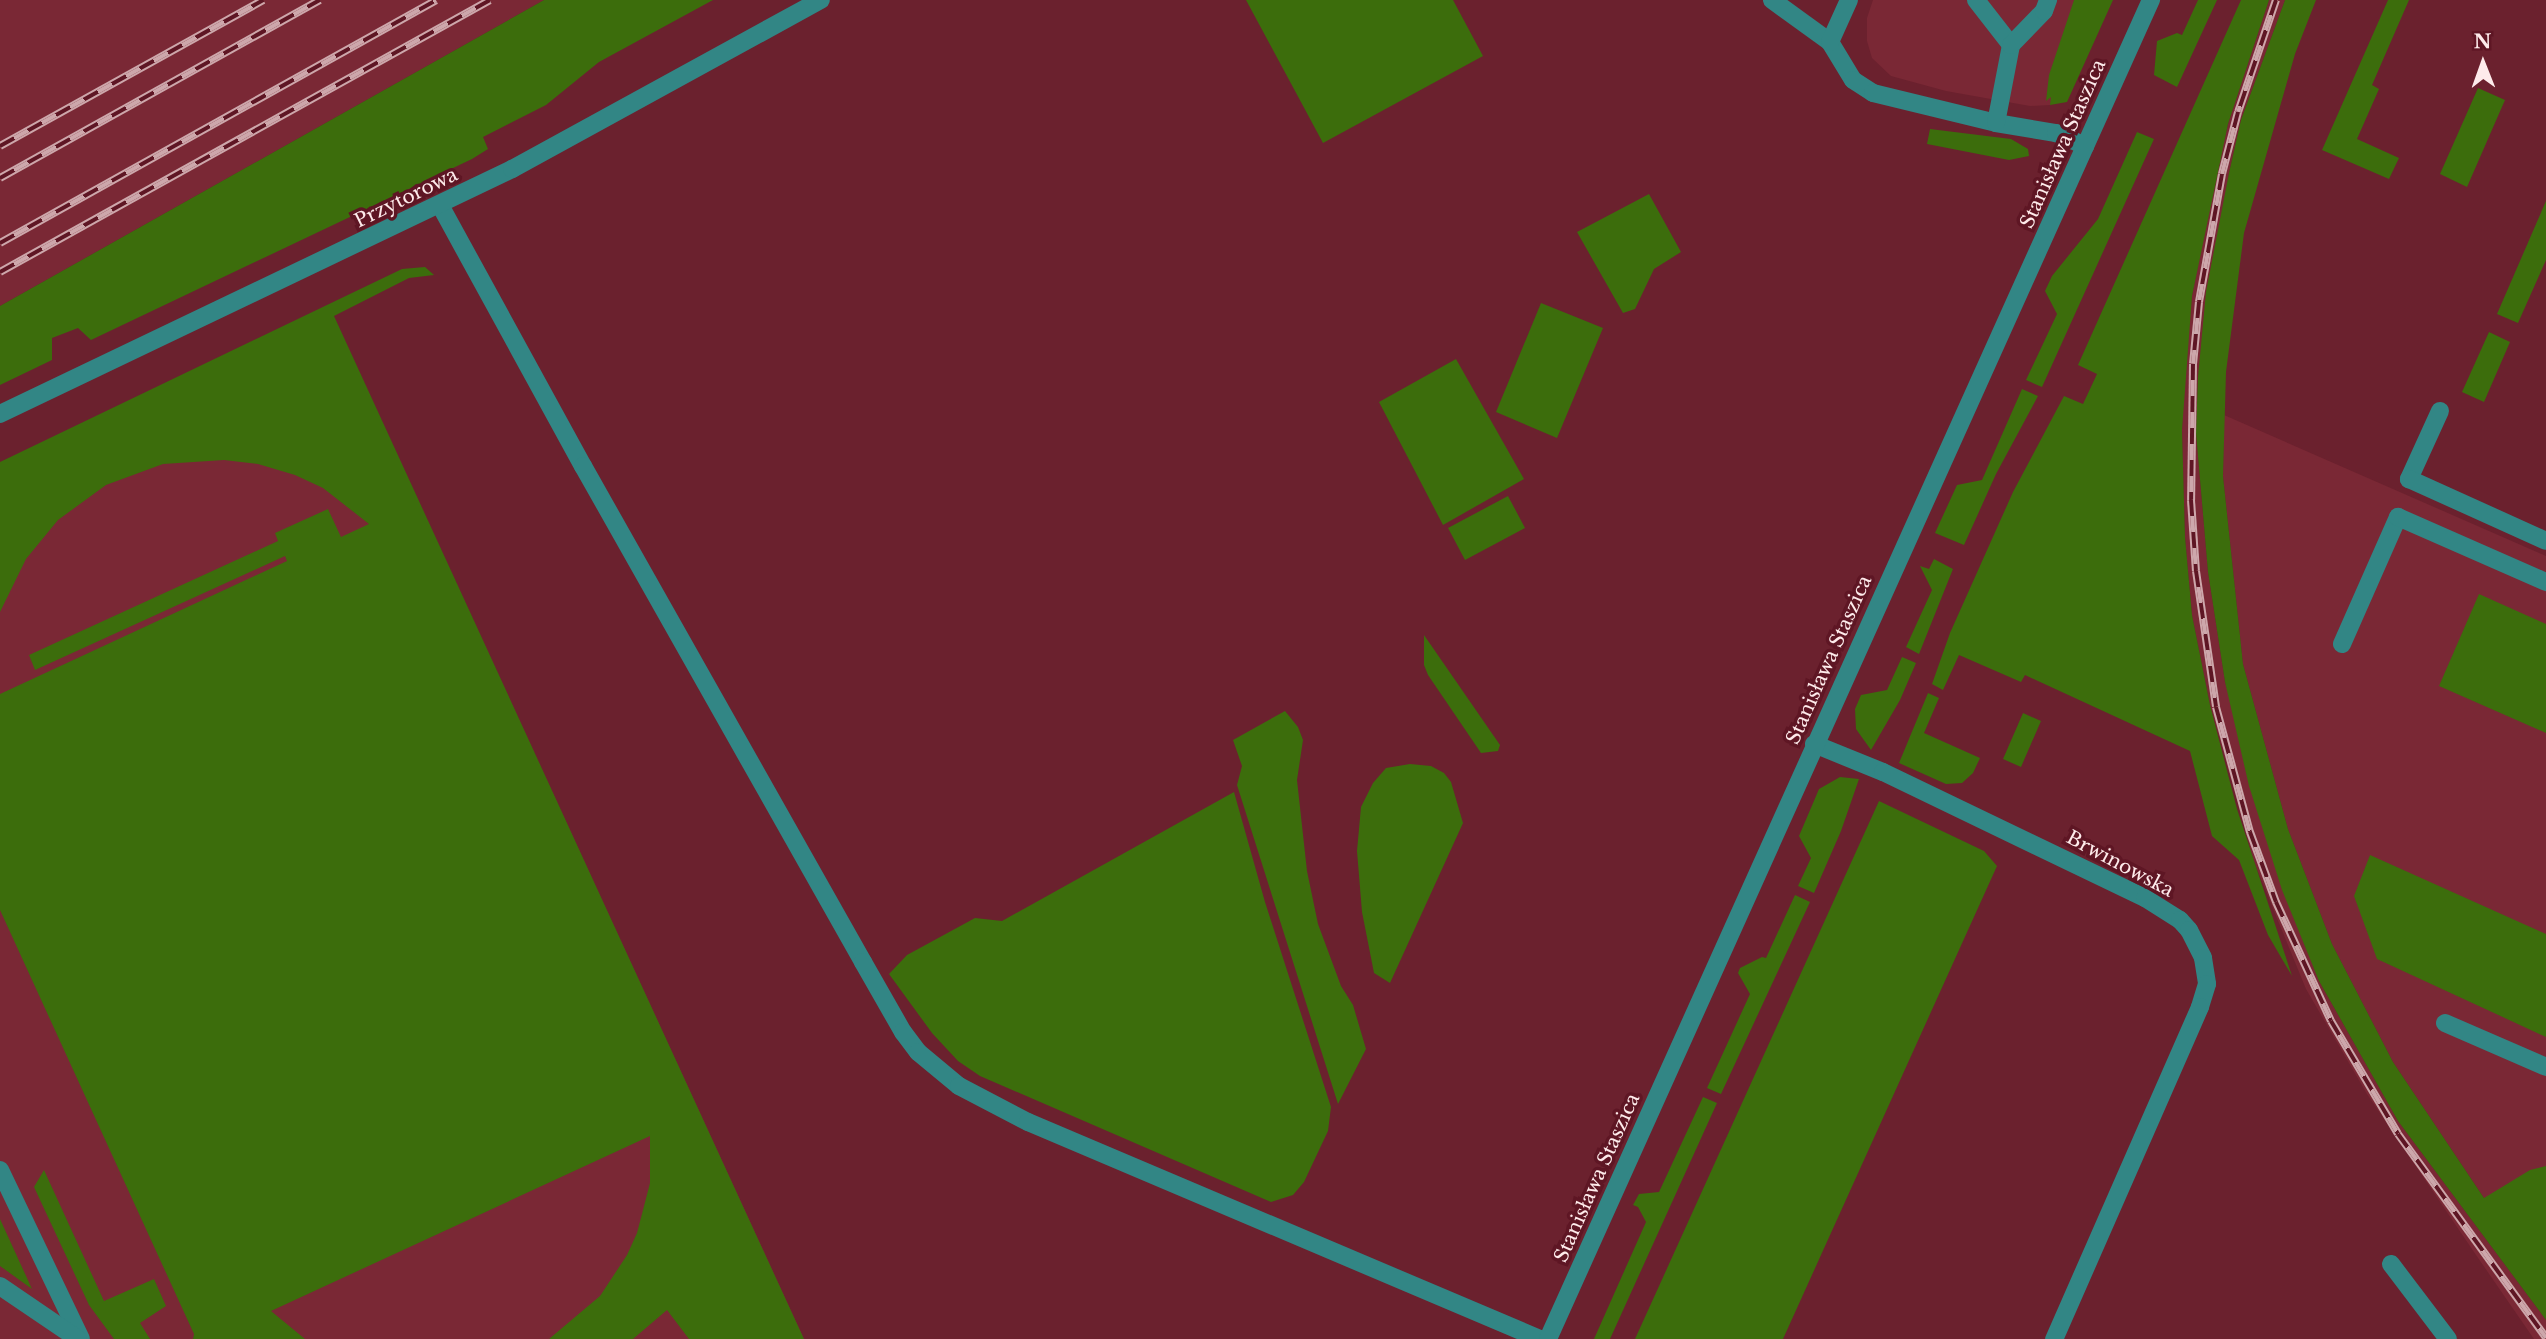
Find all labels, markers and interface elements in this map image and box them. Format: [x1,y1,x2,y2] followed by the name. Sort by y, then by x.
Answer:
[2448,28,2518,98] north arrow
[2473,30,2492,53] text: N
[2015,56,2111,232] street label: Stanisława Staszica
[351,163,461,233] street label: Przytorowa
[1781,572,1877,748] street label: Stanisława Staszica
[2062,826,2178,902] street label: Brwinowska
[1549,1090,1645,1266] street label: Stanisława Staszica

